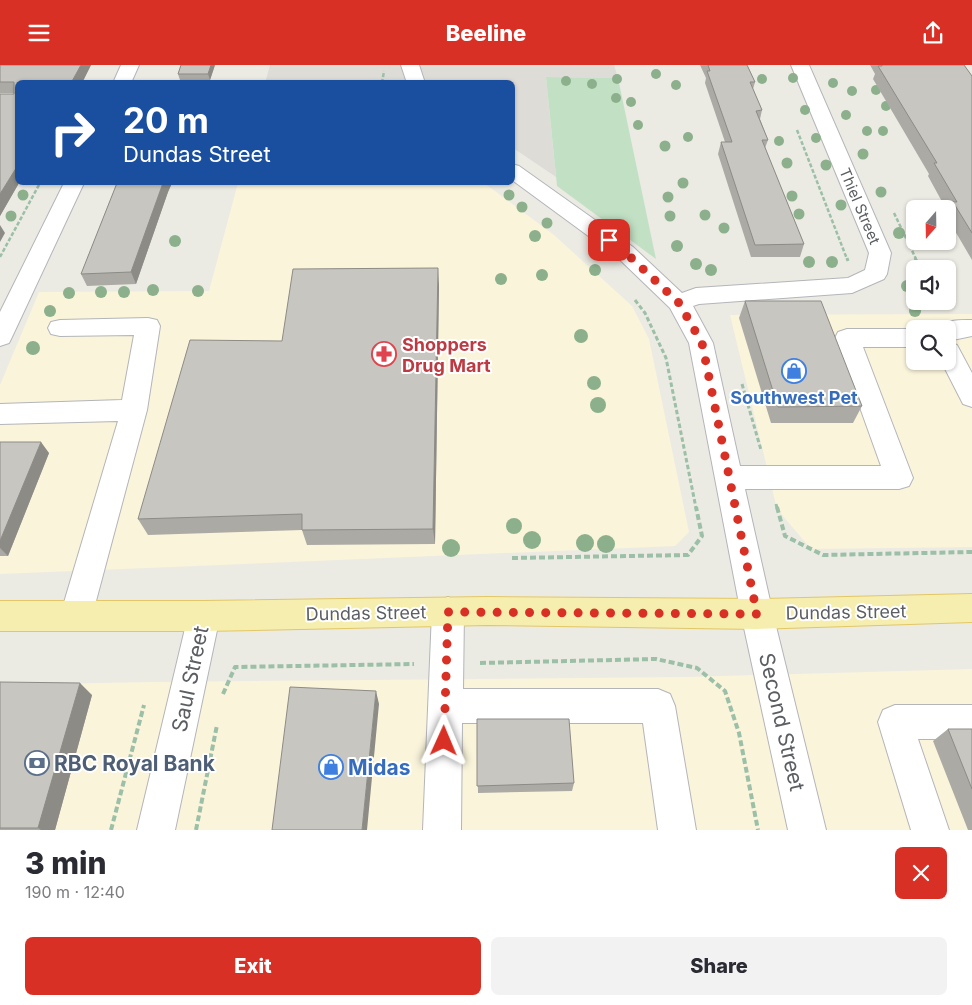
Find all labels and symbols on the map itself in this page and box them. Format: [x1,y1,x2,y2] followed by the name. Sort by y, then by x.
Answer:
[835,165,885,247] street label: Thiel Street
[906,200,956,250] north arrow
[588,219,630,261] pin
[402,334,491,376] place label: Shoppers Drug Mart
[371,341,397,367] pharmacy icon: Shoppers Drug Mart
[781,358,807,384] shop icon: Southwest Pet
[730,387,858,408] place label: Southwest Pet
[785,600,907,624] street label: Dundas Street
[305,601,427,625] street label: Dundas Street
[167,623,213,734] street label: Saul Street
[754,651,810,793] street label: Second Street
[417,714,469,766] position arrow
[24,750,50,776] bank icon: RBC Royal Bank
[54,751,216,776] place label: RBC Royal Bank
[318,754,344,780] shop icon: Midas
[348,755,410,780] place label: Midas

